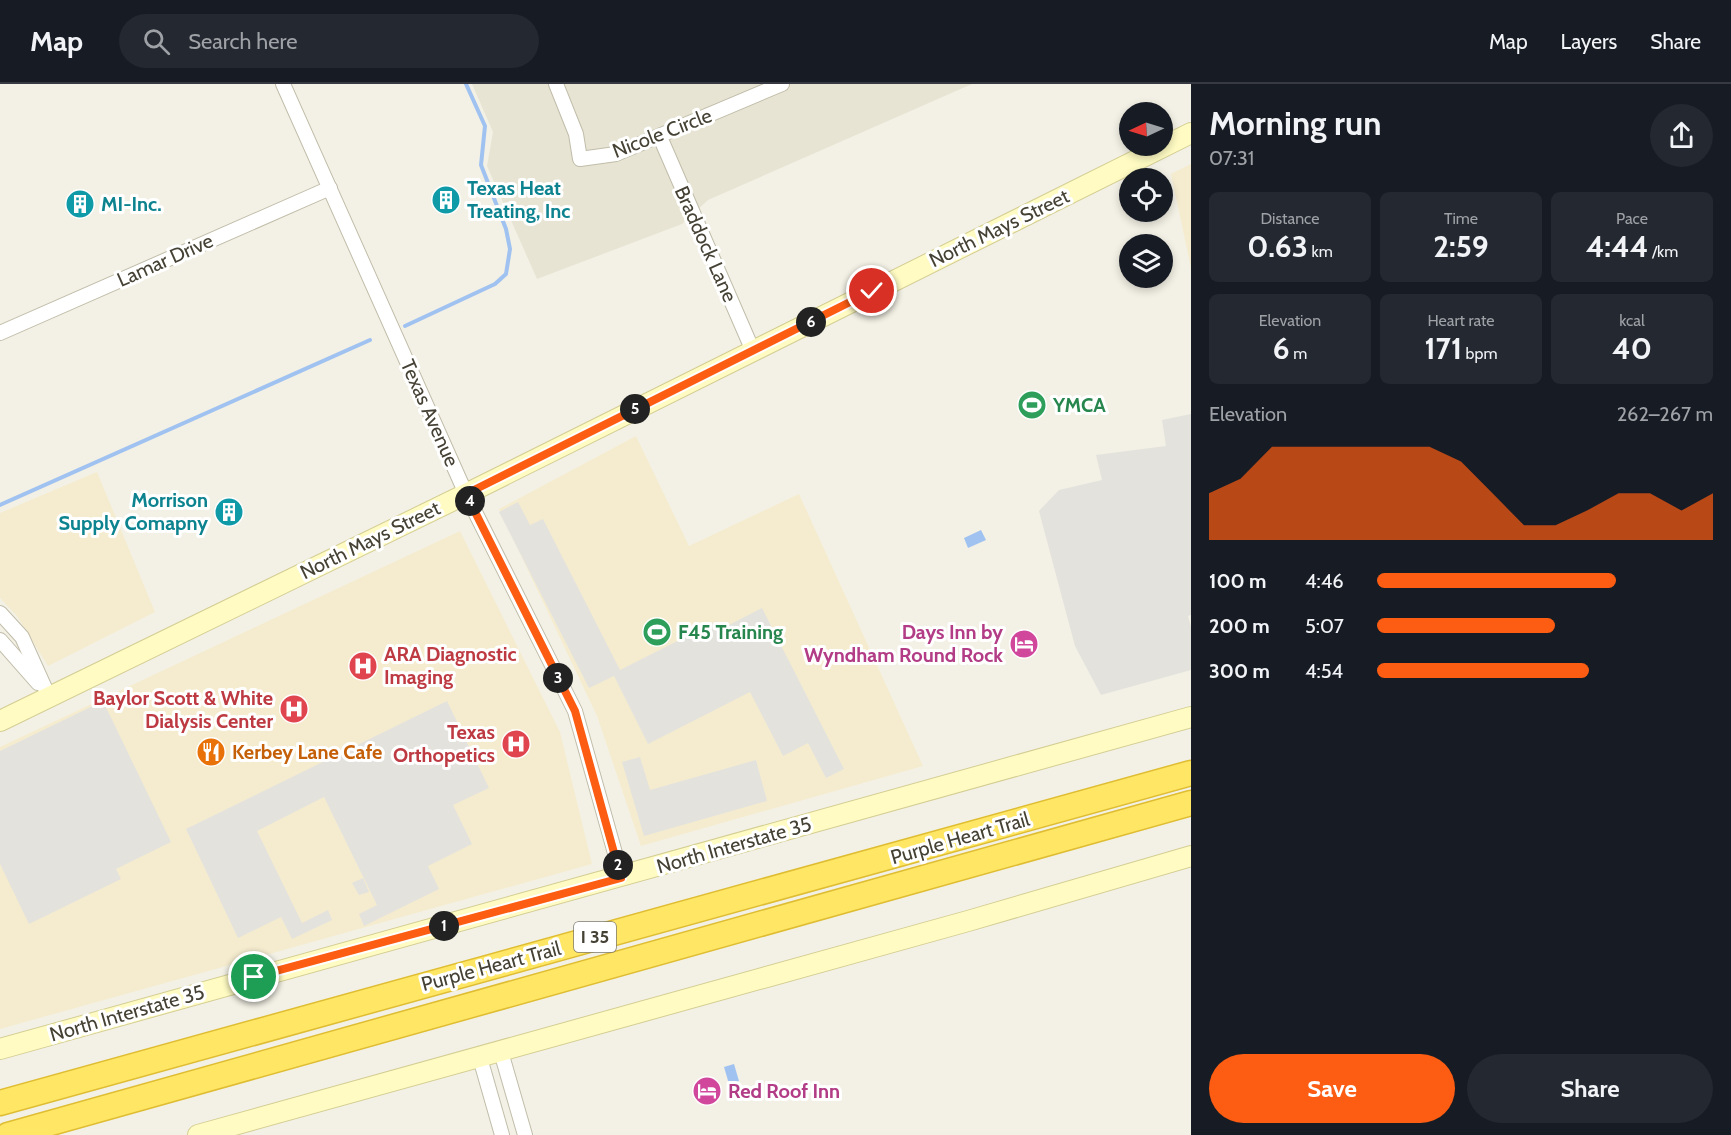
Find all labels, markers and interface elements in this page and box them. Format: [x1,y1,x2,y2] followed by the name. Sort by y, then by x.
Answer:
[119,14,539,68] search box
[30,24,83,58] text: Map
[140,25,173,58] icon: search
[188,28,297,55] text: Search here
[1489,29,1528,54] text: Map
[1561,29,1617,54] text: Layers
[1650,29,1701,54] text: Share
[1119,102,1173,156] north arrow
[1119,102,1173,288] map controls
[609,103,715,163] street label: Nicole Circle
[1209,103,1381,143] text: Morning run
[1650,104,1713,167] button: share
[1209,146,1254,170] text: 07:31
[1119,168,1173,222] button: locate
[467,176,570,223] place label: Texas Heat Treating, Inc
[670,182,742,306] street label: Braddock Lane
[430,184,462,216] building icon: Texas Heat Treating, Inc
[925,184,1073,272] street label: North Mays Street
[64,188,96,220] building icon: MI-Inc.
[101,192,162,216] place label: MI-Inc.
[1261,209,1319,228] text: Distance
[1444,209,1478,228] text: Time
[1616,209,1648,228] text: Pace
[113,228,217,292] street label: Lamar Drive
[1247,228,1308,265] text: 0.63
[1433,228,1489,265] text: 2:59
[1586,228,1648,265] text: 4:44
[1119,234,1173,288] button: layers
[1308,242,1333,261] text: km
[1648,242,1678,261] text: /km
[846,265,897,316] pin
[855,274,888,307] icon: check
[796,307,826,337] pin: 6
[1259,311,1321,330] text: Elevation
[1428,311,1494,330] text: Heart rate
[1619,311,1645,330] text: kcal
[807,312,816,331] text: 6
[1273,330,1290,367] text: 6
[1425,330,1462,367] text: 171
[1612,330,1652,367] text: 40
[1290,344,1307,363] text: m
[1462,344,1497,363] text: bpm
[396,356,464,470] street label: Texas Avenue
[1016,389,1048,421] sports icon: YMCA
[1052,393,1106,417] place label: YMCA
[620,394,650,424] pin: 5
[631,399,639,418] text: 5
[1209,402,1287,426] text: Elevation
[1617,402,1713,426] text: 262–267 m
[455,486,485,516] pin: 4
[59,488,208,535] place label: Morrison Supply Comapny
[465,491,475,510] text: 4
[213,496,245,528] building icon: Morrison Supply Comapny
[296,496,444,584] street label: North Mays Street
[1209,569,1267,593] text: 100 m
[1305,569,1344,593] text: 4:46
[1209,614,1270,638] text: 200 m
[1305,614,1344,638] text: 5:07
[641,616,673,648] sports icon: F45 Training
[678,620,783,644] place label: F45 Training
[804,620,1003,667] place label: Days Inn by Wyndham Round Rock
[1008,628,1040,660] hotel icon: Days Inn by Wyndham Round Rock
[384,642,517,689] place label: ARA Diagnostic Imaging
[347,650,379,682] hospital icon: ARA Diagnostic Imaging
[1209,659,1270,683] text: 300 m
[1305,659,1343,683] text: 4:54
[543,663,573,693] pin: 3
[554,668,562,687] text: 3
[93,686,273,733] place label: Baylor Scott & White Dialysis Center
[278,693,310,725] hospital icon: Baylor Scott & White Dialysis Center
[393,720,495,767] place label: Texas Orthopetics
[500,728,532,760] hospital icon: Texas Orthopetics
[195,736,227,768] restaurant icon: Kerbey Lane Cafe
[232,740,382,764] place label: Kerbey Lane Cafe
[888,807,1033,869] street label: Purple Heart Trail
[654,811,814,879] street label: North Interstate 35
[603,850,633,880] pin: 2
[614,855,622,874] text: 2
[429,911,459,941] pin: 1
[441,916,447,935] text: 1
[574,922,616,952] road number: I 35
[419,936,564,996] street label: Purple Heart Trail
[228,951,279,1002] pin
[237,960,270,993] icon: arrive
[47,979,207,1047] street label: North Interstate 35
[1209,1054,1455,1123] button: Save
[1467,1054,1713,1123] button: Share
[691,1075,723,1107] hotel icon: Red Roof Inn
[728,1079,840,1103] place label: Red Roof Inn

